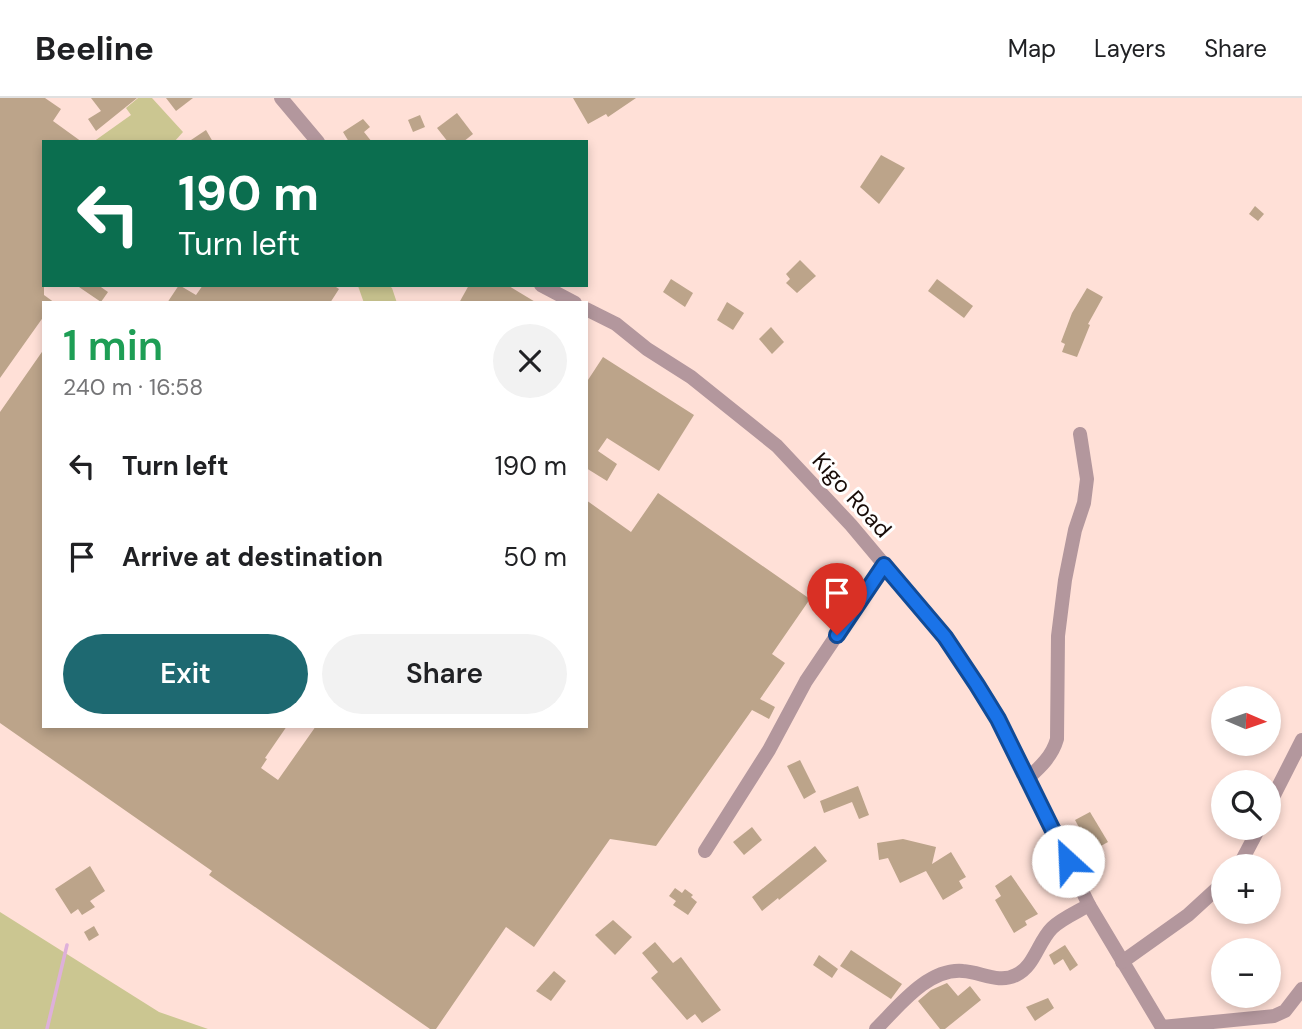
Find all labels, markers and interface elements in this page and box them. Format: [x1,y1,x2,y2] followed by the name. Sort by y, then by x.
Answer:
[35,27,154,70] text: Beeline
[1008,33,1056,64] text: Map
[1094,33,1166,64] text: Layers
[1204,33,1267,64] text: Share
[178,161,319,225] text: 190 m
[63,168,154,259] icon: left
[178,223,300,265] text: Turn left
[63,318,163,373] text: 1 min
[493,324,567,398] button: close
[63,372,203,402] text: 240 m · 16:58
[806,446,898,544] street label: Kigo Road
[63,447,101,485] icon: left
[122,449,229,483] text: Turn left
[495,449,567,483] text: 190 m
[63,538,101,576] icon: arrive
[122,540,383,574] text: Arrive at destination
[503,540,567,574] text: 50 m
[807,563,867,635] pin
[818,574,856,612] icon: arrive
[63,634,308,714] button: Exit
[322,634,567,714] button: Share
[1211,686,1281,756] north arrow
[1211,686,1281,1008] map controls
[1211,770,1281,840] button: search
[1031,824,1105,898] position arrow
[1211,854,1281,924] button: +
[1211,938,1281,1008] button: −

